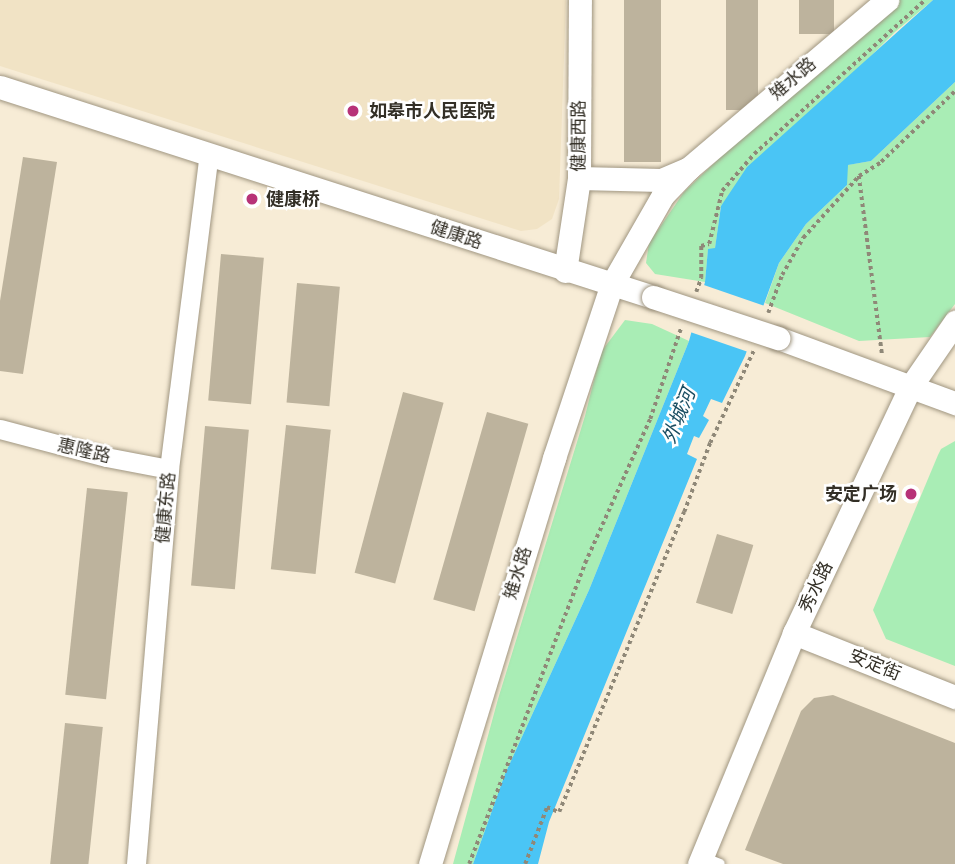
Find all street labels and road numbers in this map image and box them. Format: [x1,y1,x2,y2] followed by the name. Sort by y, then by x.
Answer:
[766,53,820,105] street label: 雉水路
[568,100,590,172] street label: 健康西路
[427,216,485,254] street label: 健康路
[55,434,113,468] street label: 惠隆路
[152,471,180,545] street label: 健康东路
[500,544,536,602] street label: 雉水路
[795,558,837,616] street label: 秀水路
[846,645,904,685] street label: 安定街

